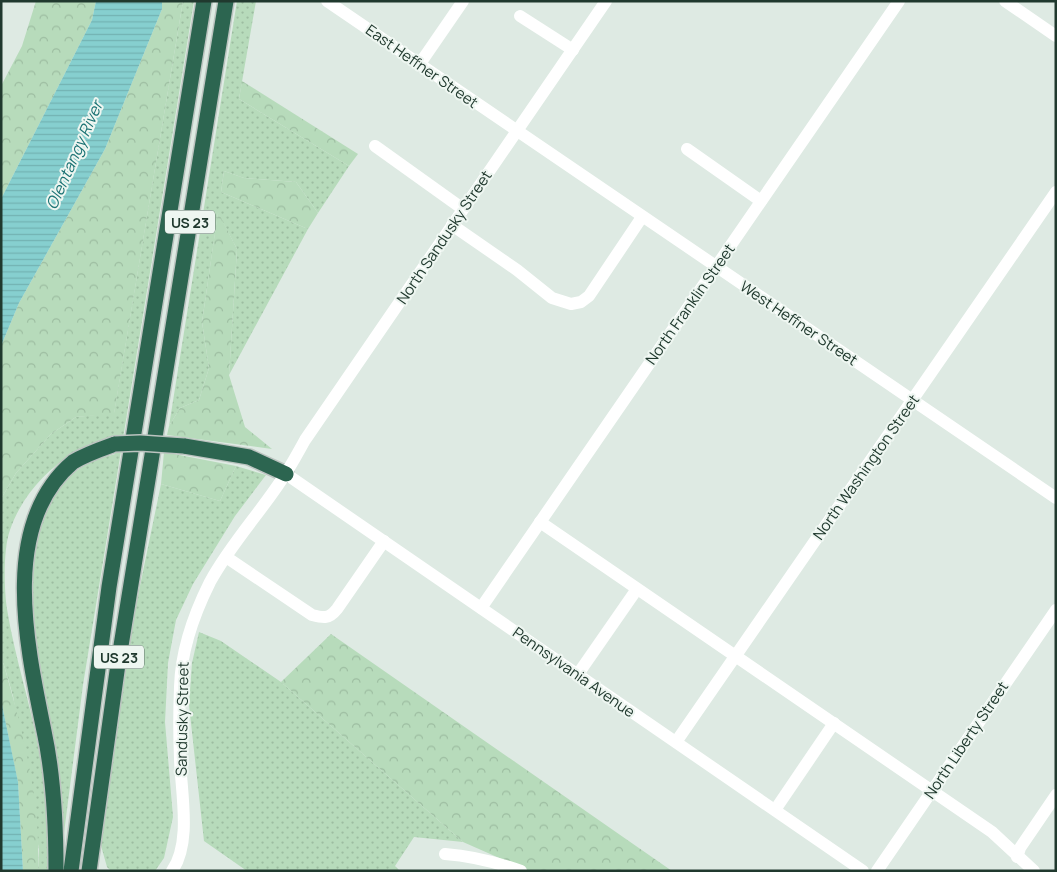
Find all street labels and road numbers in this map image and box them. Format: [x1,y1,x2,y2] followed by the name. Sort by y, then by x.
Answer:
[362,19,482,113] street label: East Heffner Street
[391,166,497,308] street label: North Sandusky Street
[165,210,215,233] road number: US 23
[640,239,740,369] street label: North Franklin Street
[736,276,862,370] street label: West Heffner Street
[808,390,924,544] street label: North Washington Street
[509,622,640,722] street label: Pennsylvania Avenue
[94,646,144,669] road number: US 23
[171,662,193,776] street label: Sandusky Street
[919,677,1013,803] street label: North Liberty Street

